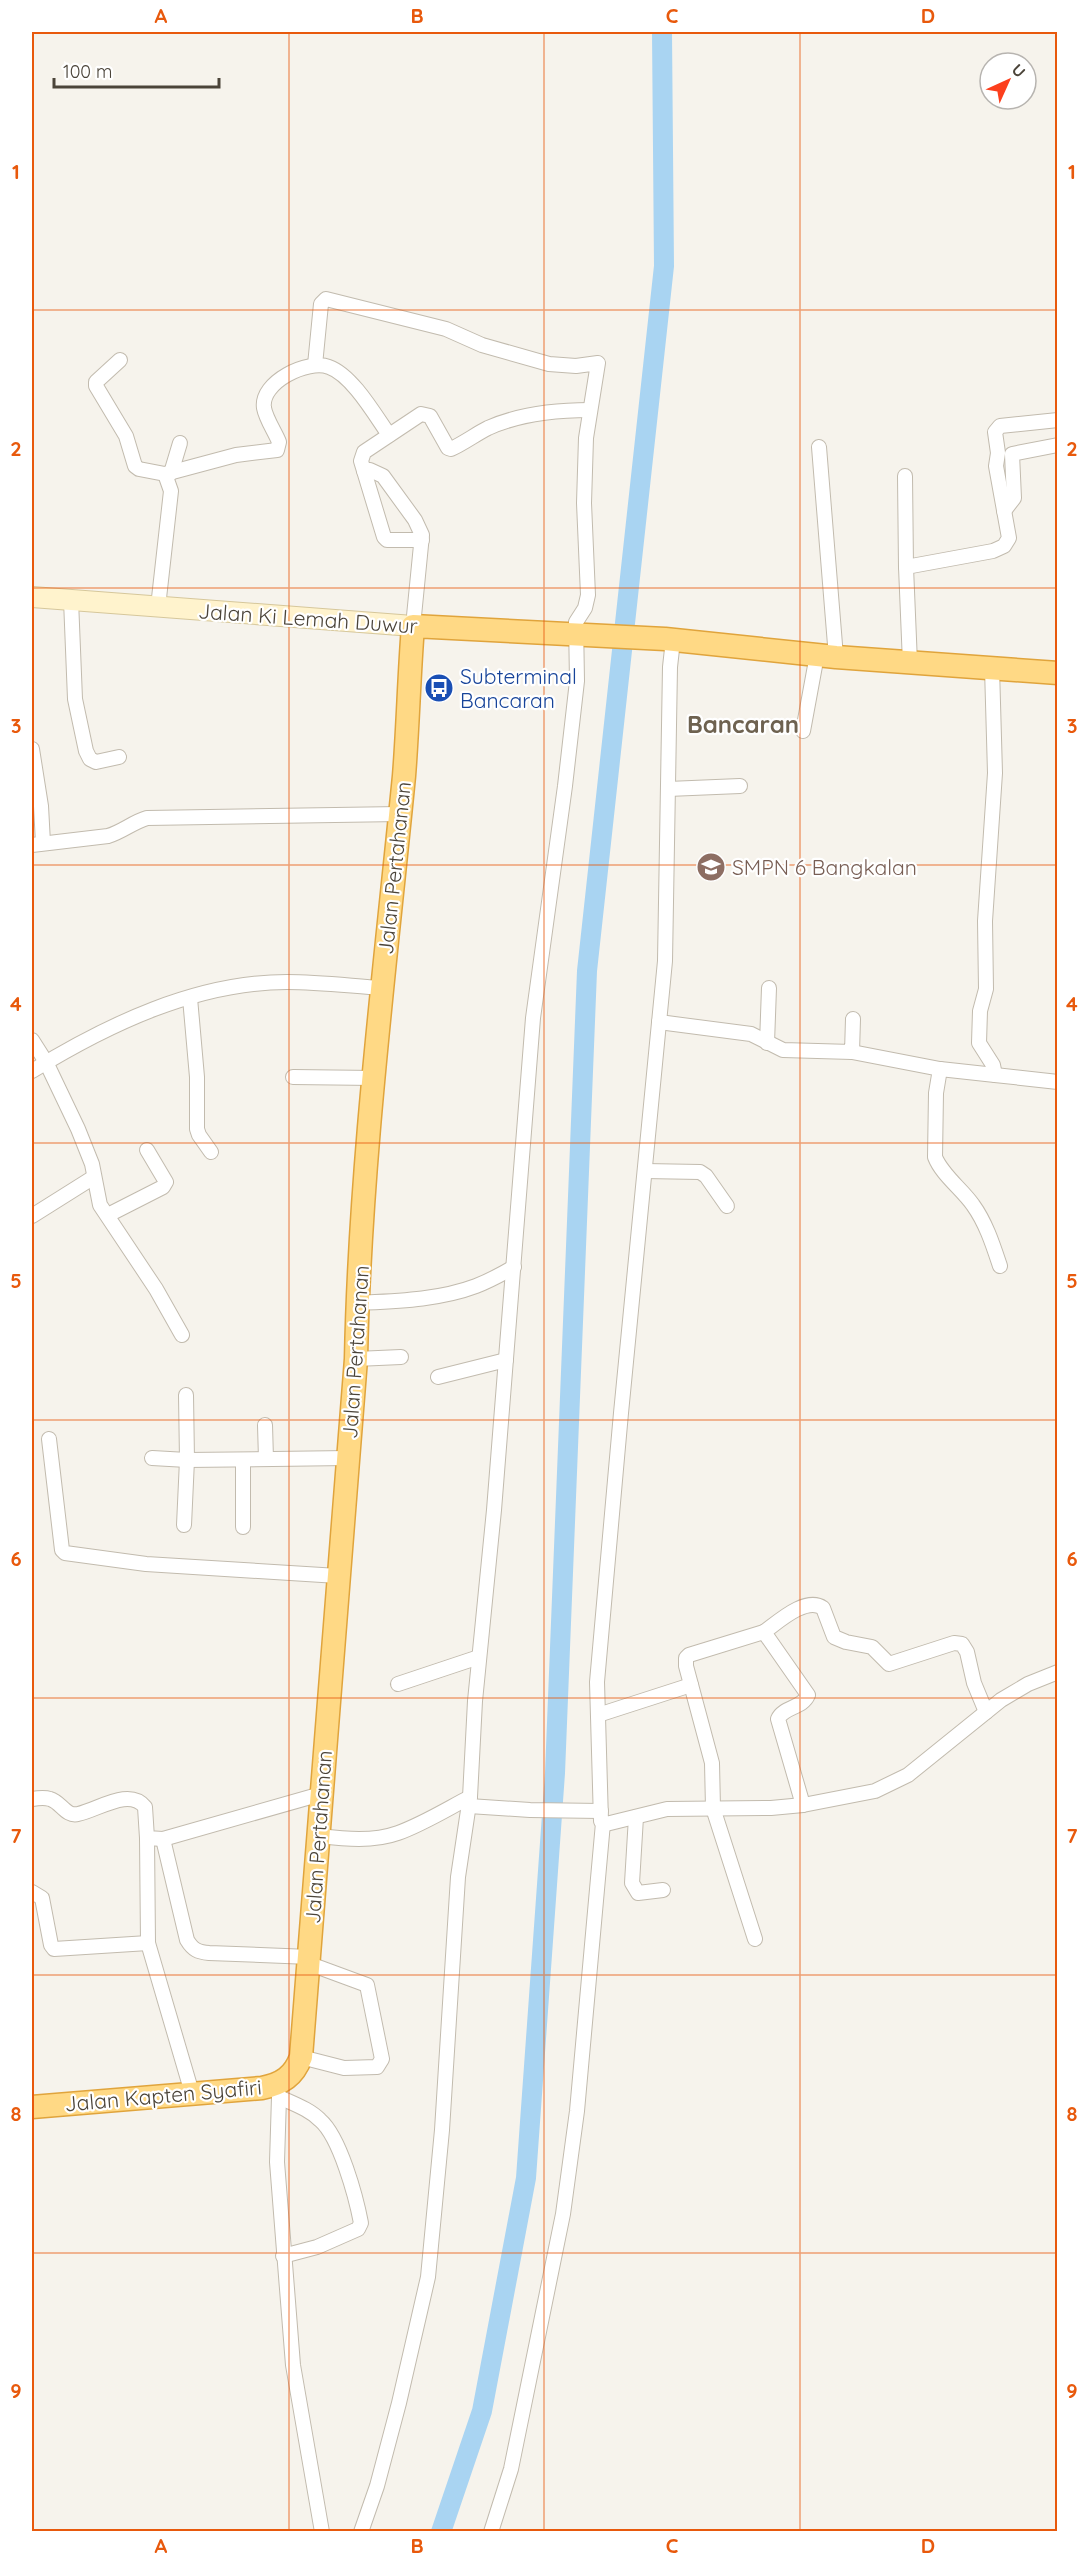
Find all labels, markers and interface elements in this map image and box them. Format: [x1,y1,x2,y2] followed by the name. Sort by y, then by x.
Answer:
[155,3,168,28] text: A
[410,3,424,28] text: B
[666,3,679,28] text: C
[921,3,935,28] text: D
[54,51,219,89] scale bar
[978,51,1038,111] north arrow
[1008,59,1030,81] text: U
[63,60,112,83] text: 100 m
[12,159,20,184] text: 1
[1068,159,1076,184] text: 1
[10,436,22,461] text: 2
[1066,436,1078,461] text: 2
[197,597,419,639] street label: Jalan Ki Lemah Duwur
[460,663,577,713] place label: Subterminal Bancaran
[423,672,455,704] bus stop icon: Subterminal Bancaran
[687,709,799,739] district label: Bancaran
[11,713,21,738] text: 3
[1067,713,1077,738] text: 3
[372,780,416,956] street label: Jalan Pertahanan
[695,851,727,883] school or university icon: SMPN 6 Bangkalan
[732,854,917,880] place label: SMPN 6 Bangkalan
[10,991,22,1016] text: 4
[1066,991,1078,1016] text: 4
[336,1264,374,1440] street label: Jalan Pertahanan
[10,1268,22,1293] text: 5
[1066,1268,1078,1293] text: 5
[10,1546,22,1571] text: 6
[1066,1546,1078,1571] text: 6
[299,1749,337,1925] street label: Jalan Pertahanan
[11,1823,22,1848] text: 7
[1067,1823,1078,1848] text: 7
[63,2073,263,2117] street label: Jalan Kapten Syafiri
[11,2101,22,2126] text: 8
[1067,2101,1078,2126] text: 8
[10,2378,22,2403] text: 9
[1066,2378,1078,2403] text: 9
[155,2533,168,2558] text: A
[410,2533,424,2558] text: B
[666,2533,679,2558] text: C
[921,2533,935,2558] text: D

